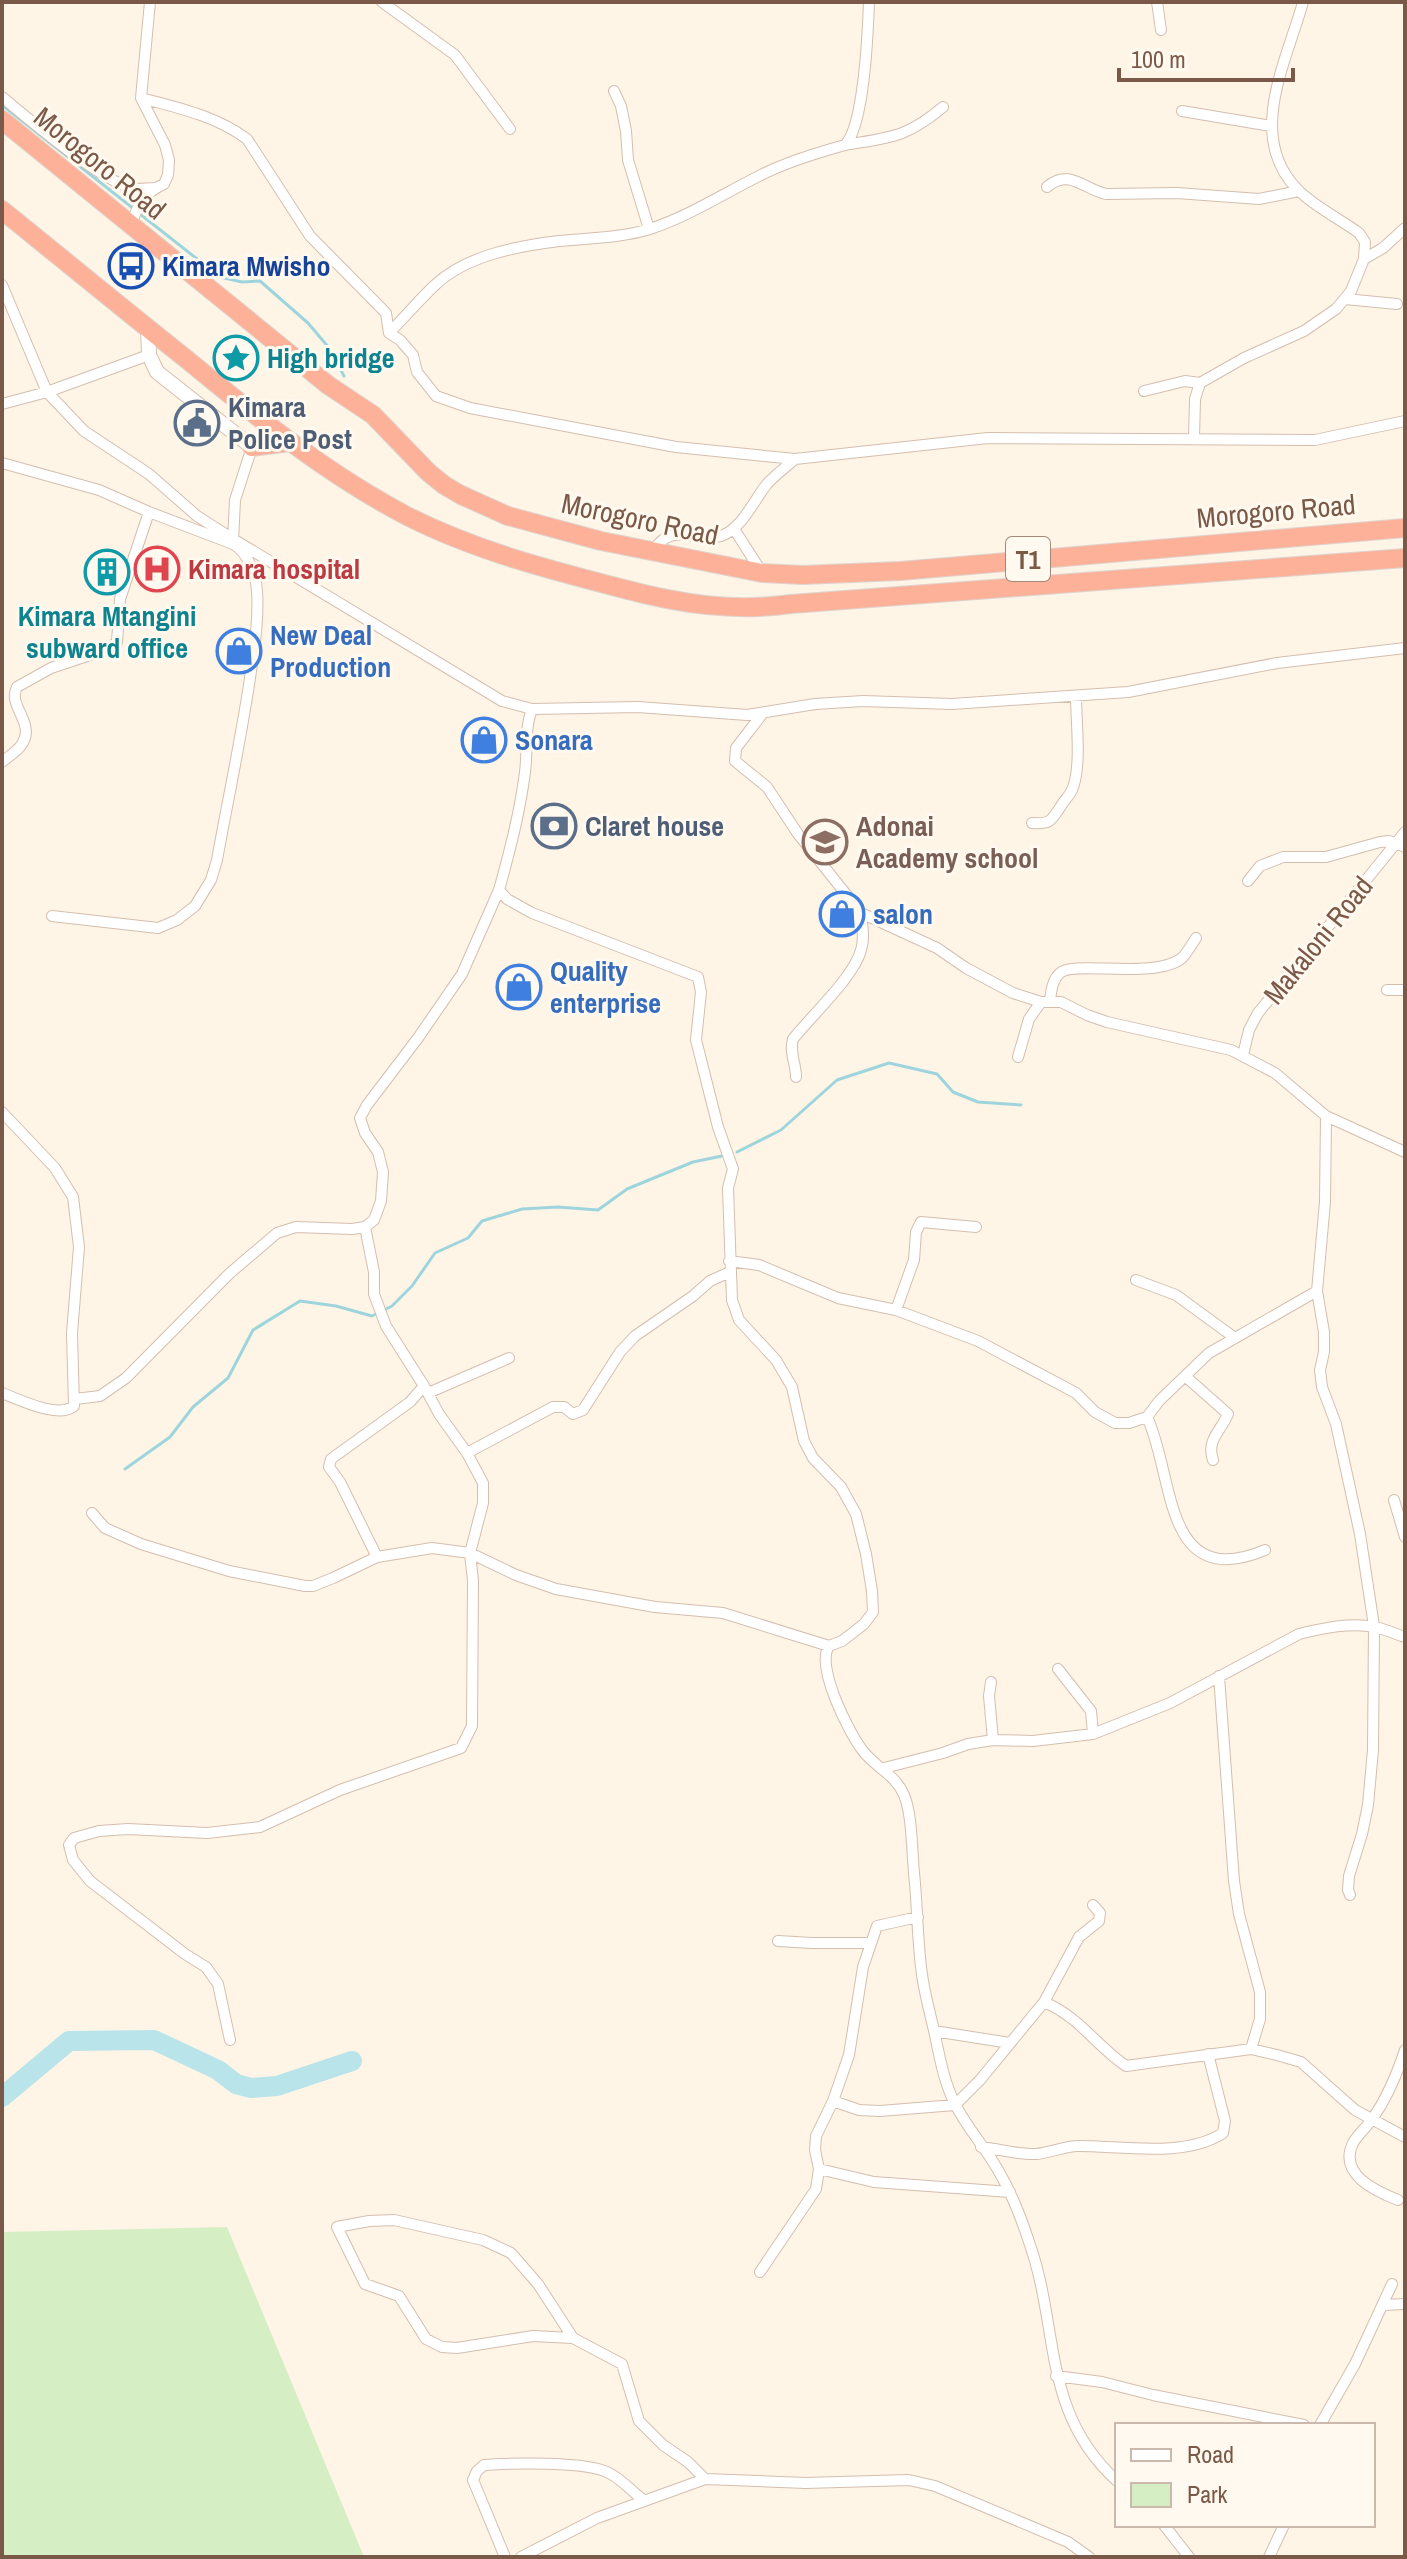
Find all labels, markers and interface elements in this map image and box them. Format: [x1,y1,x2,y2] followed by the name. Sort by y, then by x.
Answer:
[1119,32,1293,82] scale bar
[1131,43,1186,75] text: 100 m
[26,98,174,228] street label: Morogoro Road
[107,242,155,290] bus stop icon: Kimara Mwisho
[162,247,330,285] place label: Kimara Mwisho
[212,334,260,382] place icon: High bridge
[267,339,395,377] place label: High bridge
[228,388,352,458] place label: Kimara Police Post
[173,399,221,447] public building icon: Kimara Police Post
[558,484,722,554] street label: Morogoro Road
[1195,485,1357,537] street label: Morogoro Road
[1006,537,1050,581] road number: T1
[133,545,181,593] hospital icon: Kimara hospital
[83,548,131,596] building icon: Kimara Mtangini subward office
[188,550,360,588] place label: Kimara hospital
[18,597,196,667] place label: Kimara Mtangini subward office
[270,616,391,686] place label: New Deal Production
[215,627,263,675] shop icon: New Deal Production
[460,716,508,764] shop icon: Sonara
[515,721,593,759] place label: Sonara
[530,802,578,850] bank icon: Claret house
[585,807,724,845] place label: Claret house
[856,807,1038,877] place label: Adonai Academy school
[801,818,849,866] school or university icon: Adonai Academy school
[1255,868,1381,1012] street label: Makaloni Road
[818,890,866,938] shop icon: salon
[873,895,933,933] place label: salon
[550,952,661,1022] place label: Quality enterprise
[495,963,543,1011] shop icon: Quality enterprise
[1115,2423,1375,2527] legend
[1187,2438,1234,2470] text: Road
[1187,2478,1228,2510] text: Park

